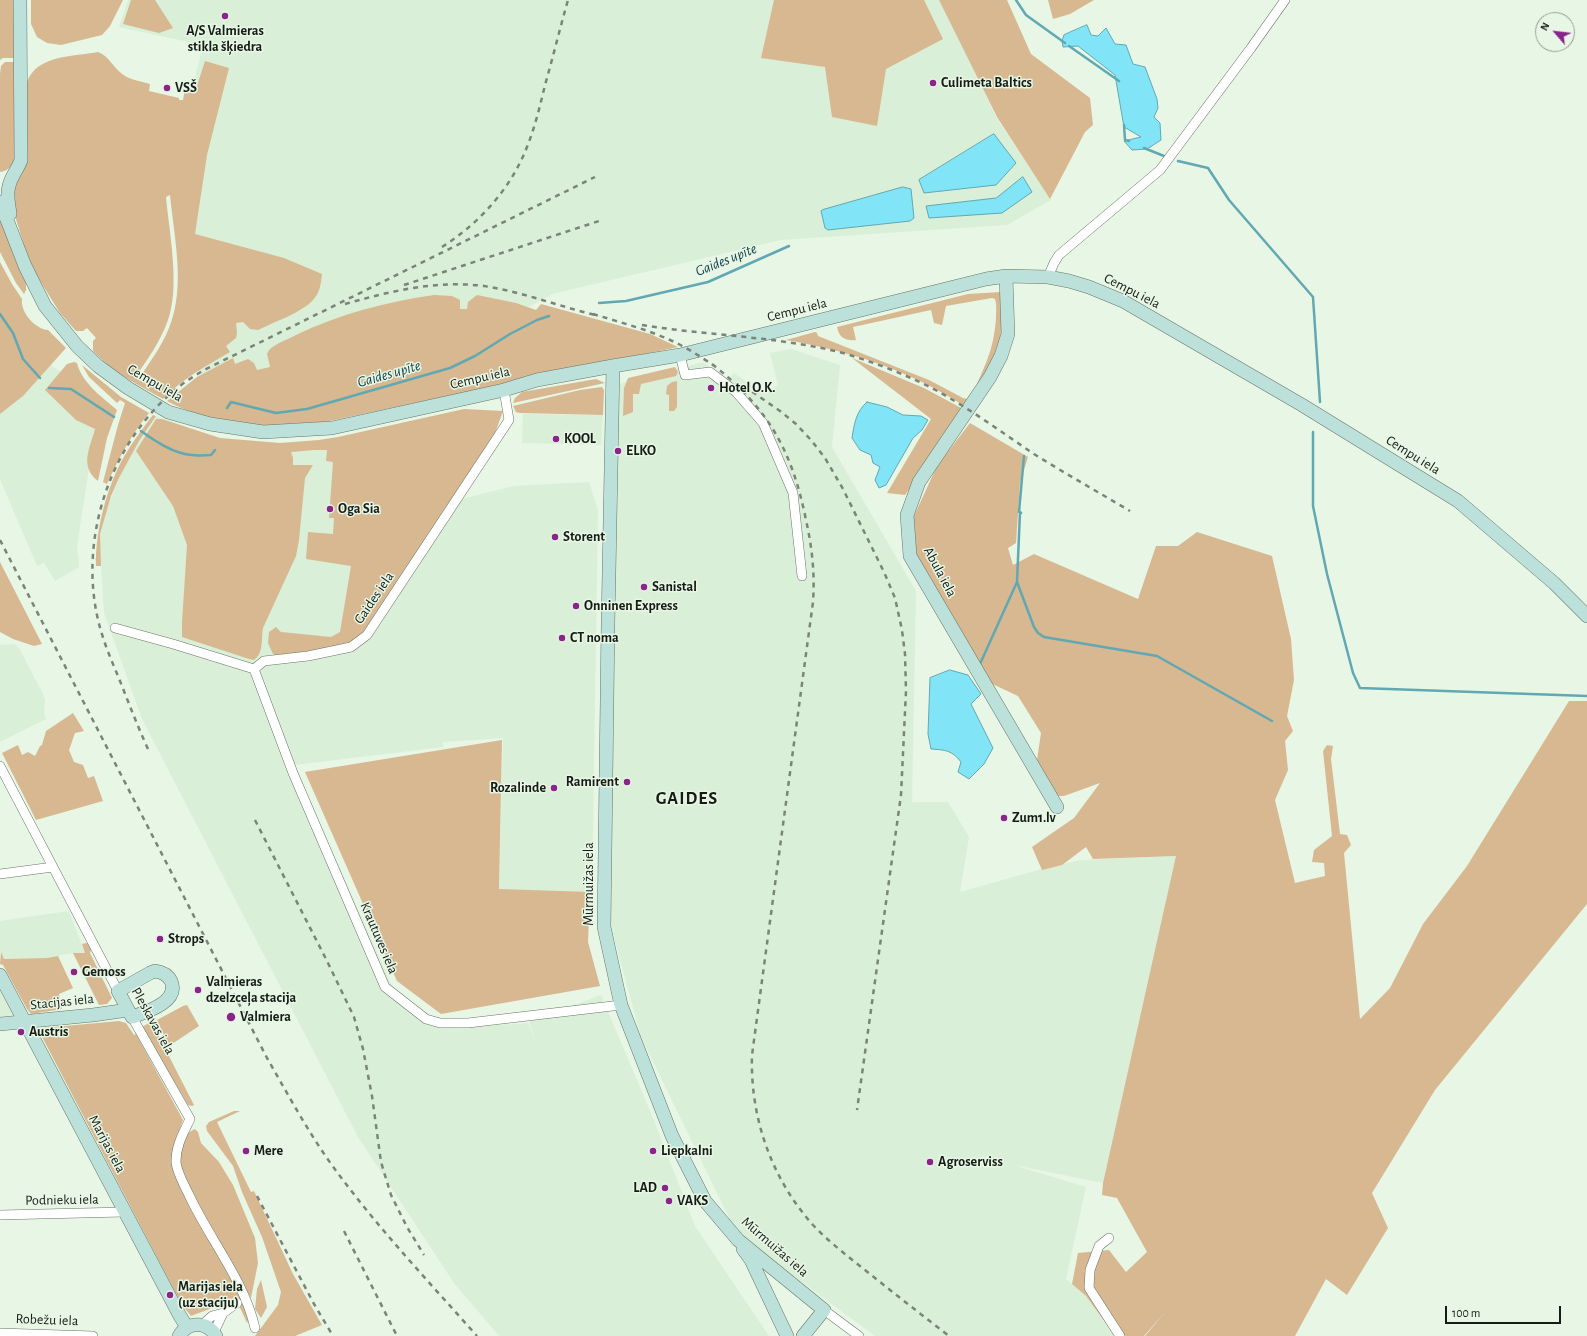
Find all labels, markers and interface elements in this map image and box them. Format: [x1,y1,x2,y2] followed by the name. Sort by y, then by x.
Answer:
[220,11,230,21] marker: A/S Valmieras stikla šķiedra
[1535,12,1575,52] north arrow
[1538,21,1551,33] text: N
[186,23,264,56] place label: A/S Valmieras stikla šķiedra
[941,75,1032,91] place label: Culimeta Baltics
[928,78,938,88] marker: Culimeta Baltics
[175,80,197,96] place label: VSŠ
[162,83,172,93] marker: VSŠ
[693,240,759,280] water label: Gaides upīte
[1101,270,1163,312] street label: Cempu iela
[765,294,829,326] street label: Cempu iela
[355,356,423,392] water label: Gaides upīte
[124,360,186,406] street label: Cempu iela
[448,363,512,393] street label: Cempu iela
[719,380,775,396] place label: Hotel O.K.
[706,383,716,393] marker: Hotel O.K.
[564,431,596,447] place label: KOOL
[1383,432,1443,478] street label: Cempu iela
[551,434,561,444] marker: KOOL
[626,443,656,459] place label: ELKO
[613,446,623,456] marker: ELKO
[338,501,380,517] place label: Oga Sia
[325,504,335,514] marker: Oga Sia
[563,529,605,545] place label: Storent
[550,532,560,542] marker: Storent
[920,544,960,600] street label: Abula iela
[351,569,397,627] street label: Gaides iela
[652,579,697,595] place label: Sanistal
[639,582,649,592] marker: Sanistal
[584,598,678,614] place label: Onninen Express
[571,601,581,611] marker: Onninen Express
[570,630,619,646] place label: CT noma
[557,633,567,643] marker: CT noma
[566,774,619,790] place label: Ramirent
[622,777,632,787] marker: Ramirent
[490,780,546,796] place label: Rozalinde
[549,783,559,793] marker: Rozalinde
[656,788,718,810] district label: GAIDES
[1012,810,1056,826] place label: Zum1.lv
[999,813,1009,823] marker: Zum1.lv
[581,842,597,926] street label: Mūrmuižas iela
[356,900,402,976] street label: Krautuves iela
[168,931,204,947] place label: Strops
[155,934,165,944] marker: Strops
[82,964,126,980] place label: Gemoss
[69,967,79,977] marker: Gemoss
[206,974,296,1006] place label: Valmieras dzelzceļa stacija
[128,984,178,1058] street label: Pleskavas iela
[193,985,203,995] marker: Valmieras dzelzceļa stacija
[29,990,95,1014] street label: Stacijas iela
[240,1009,291,1025] place label: Valmiera
[225,1011,237,1023] marker: Valmiera
[29,1024,68,1040] place label: Austris
[16,1027,26,1037] marker: Austris
[85,1112,129,1176] street label: Marijas iela
[254,1143,283,1159] place label: Mere
[661,1143,713,1159] place label: Liepkalni
[241,1146,251,1156] marker: Mere
[648,1146,658,1156] marker: Liepkalni
[938,1154,1003,1170] place label: Agroserviss
[925,1157,935,1167] marker: Agroserviss
[633,1180,657,1196] place label: LAD
[660,1183,670,1193] marker: LAD
[25,1191,99,1209] street label: Podnieku iela
[677,1193,708,1209] place label: VAKS
[664,1196,674,1206] marker: VAKS
[738,1213,812,1281] street label: Mūrmuižas iela
[178,1279,243,1312] place label: Marijas iela (uz staciju)
[165,1290,175,1300] marker: Marijas iela (uz staciju)
[1447,1298,1563,1324] scale bar
[1452,1307,1480,1319] text: 100 m
[15,1311,79,1329] street label: Robežu iela

